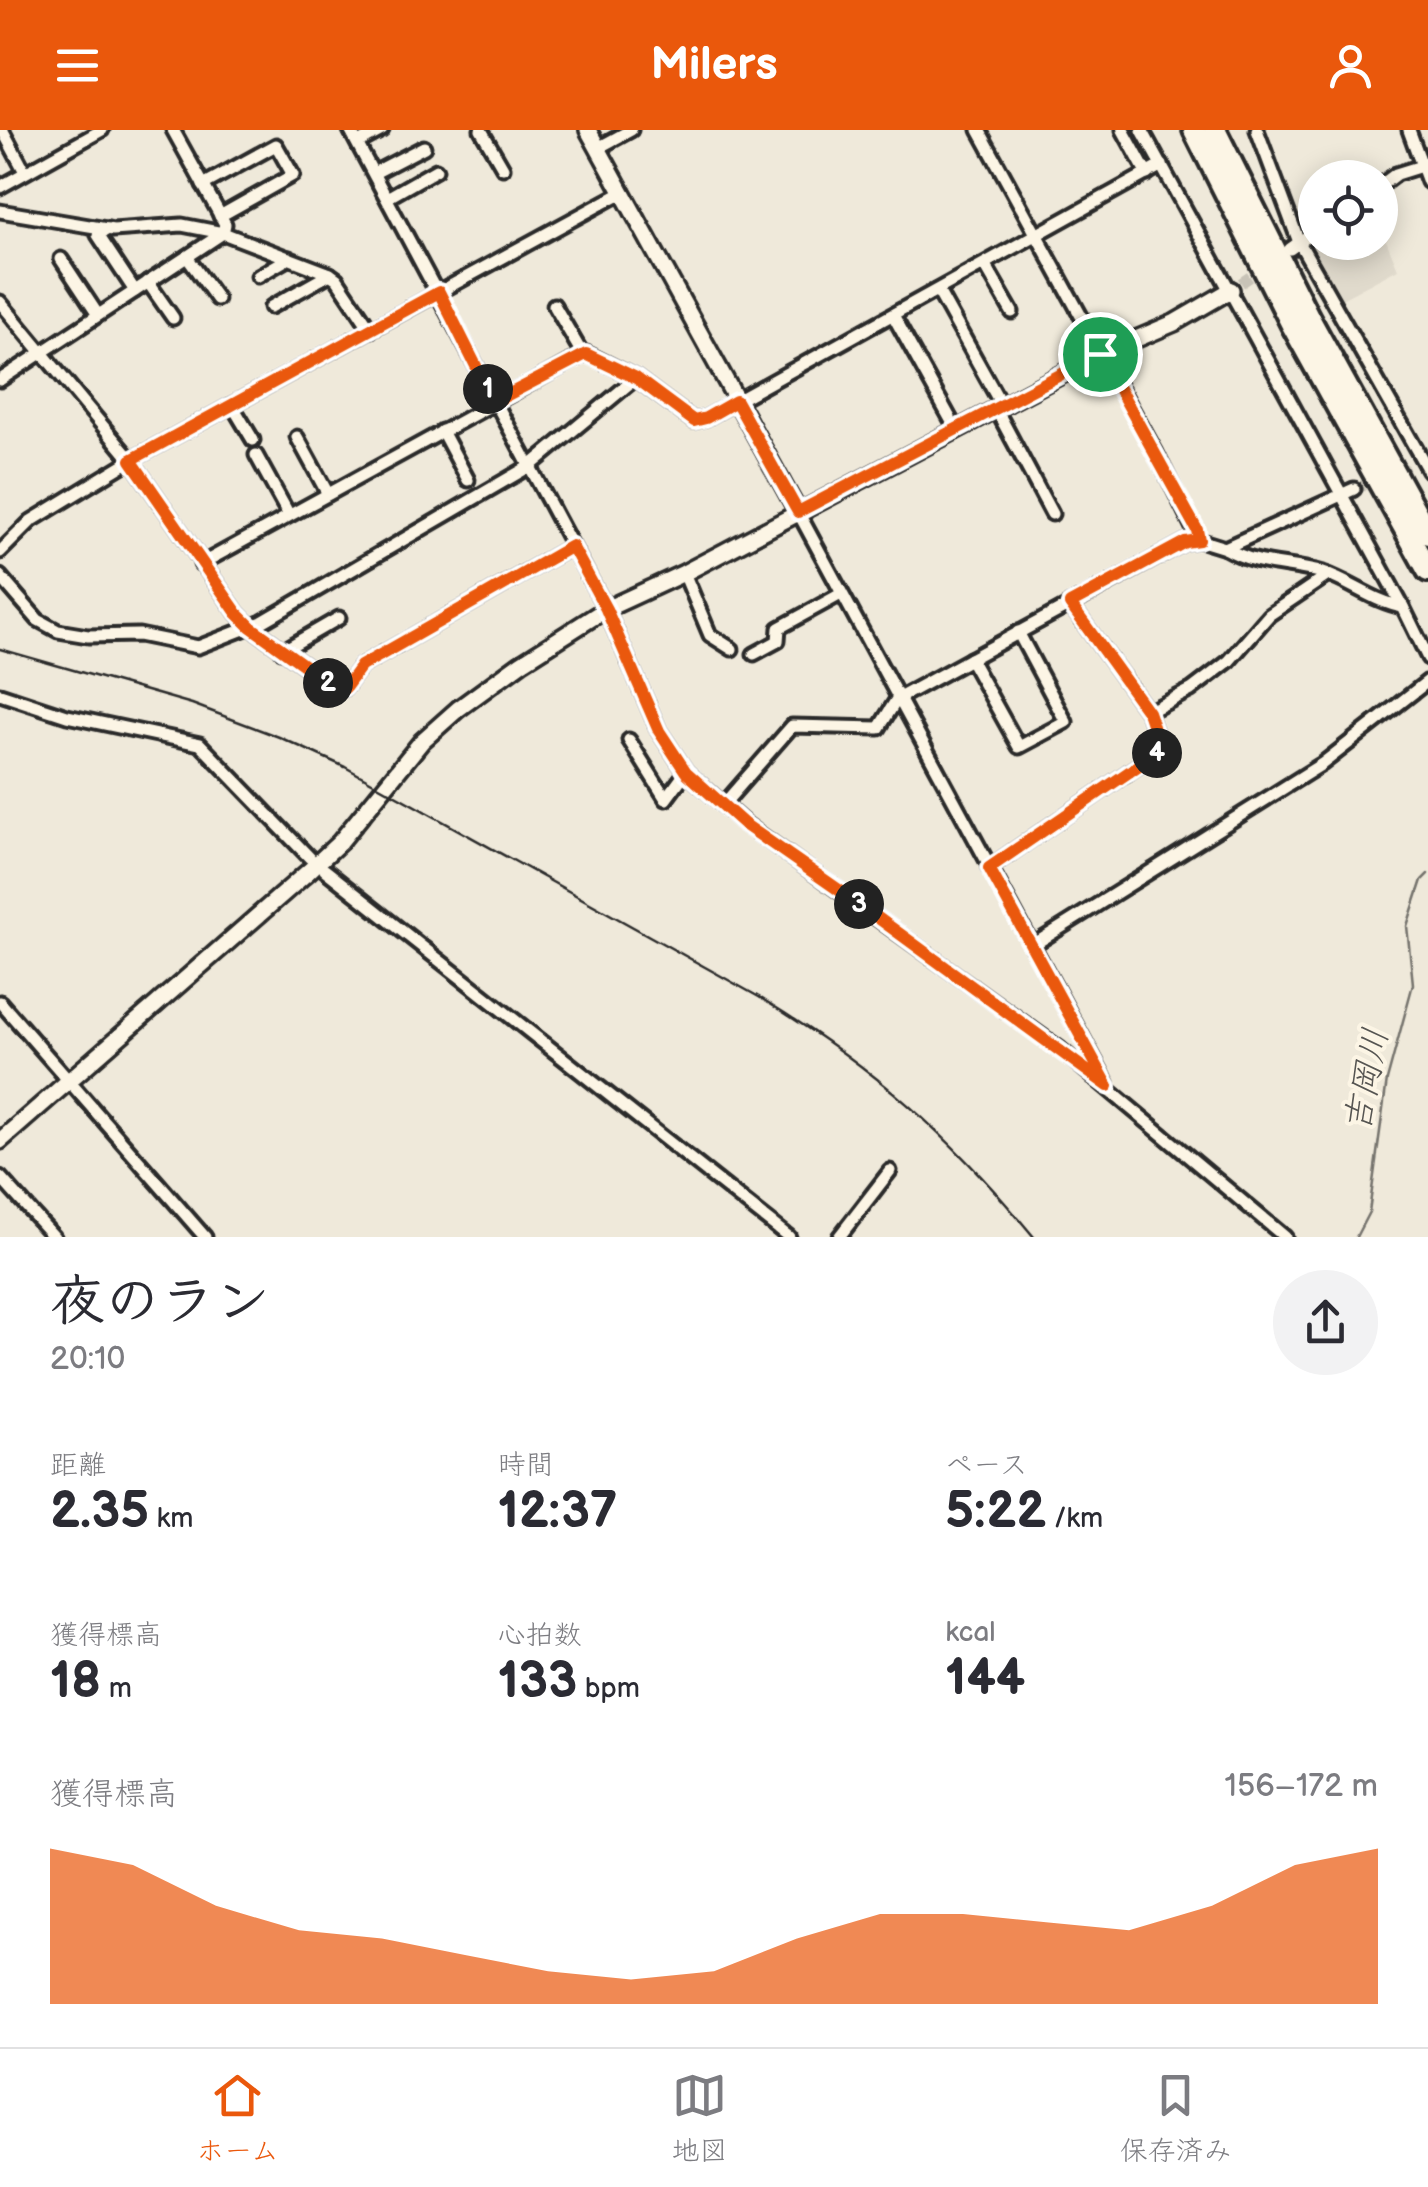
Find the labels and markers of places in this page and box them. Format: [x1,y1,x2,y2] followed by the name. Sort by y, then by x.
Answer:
[1058,312,1143,397] pin
[463,364,513,414] pin: 1
[303,658,353,708] pin: 2
[1132,728,1182,778] pin: 4
[834,879,884,929] pin: 3

